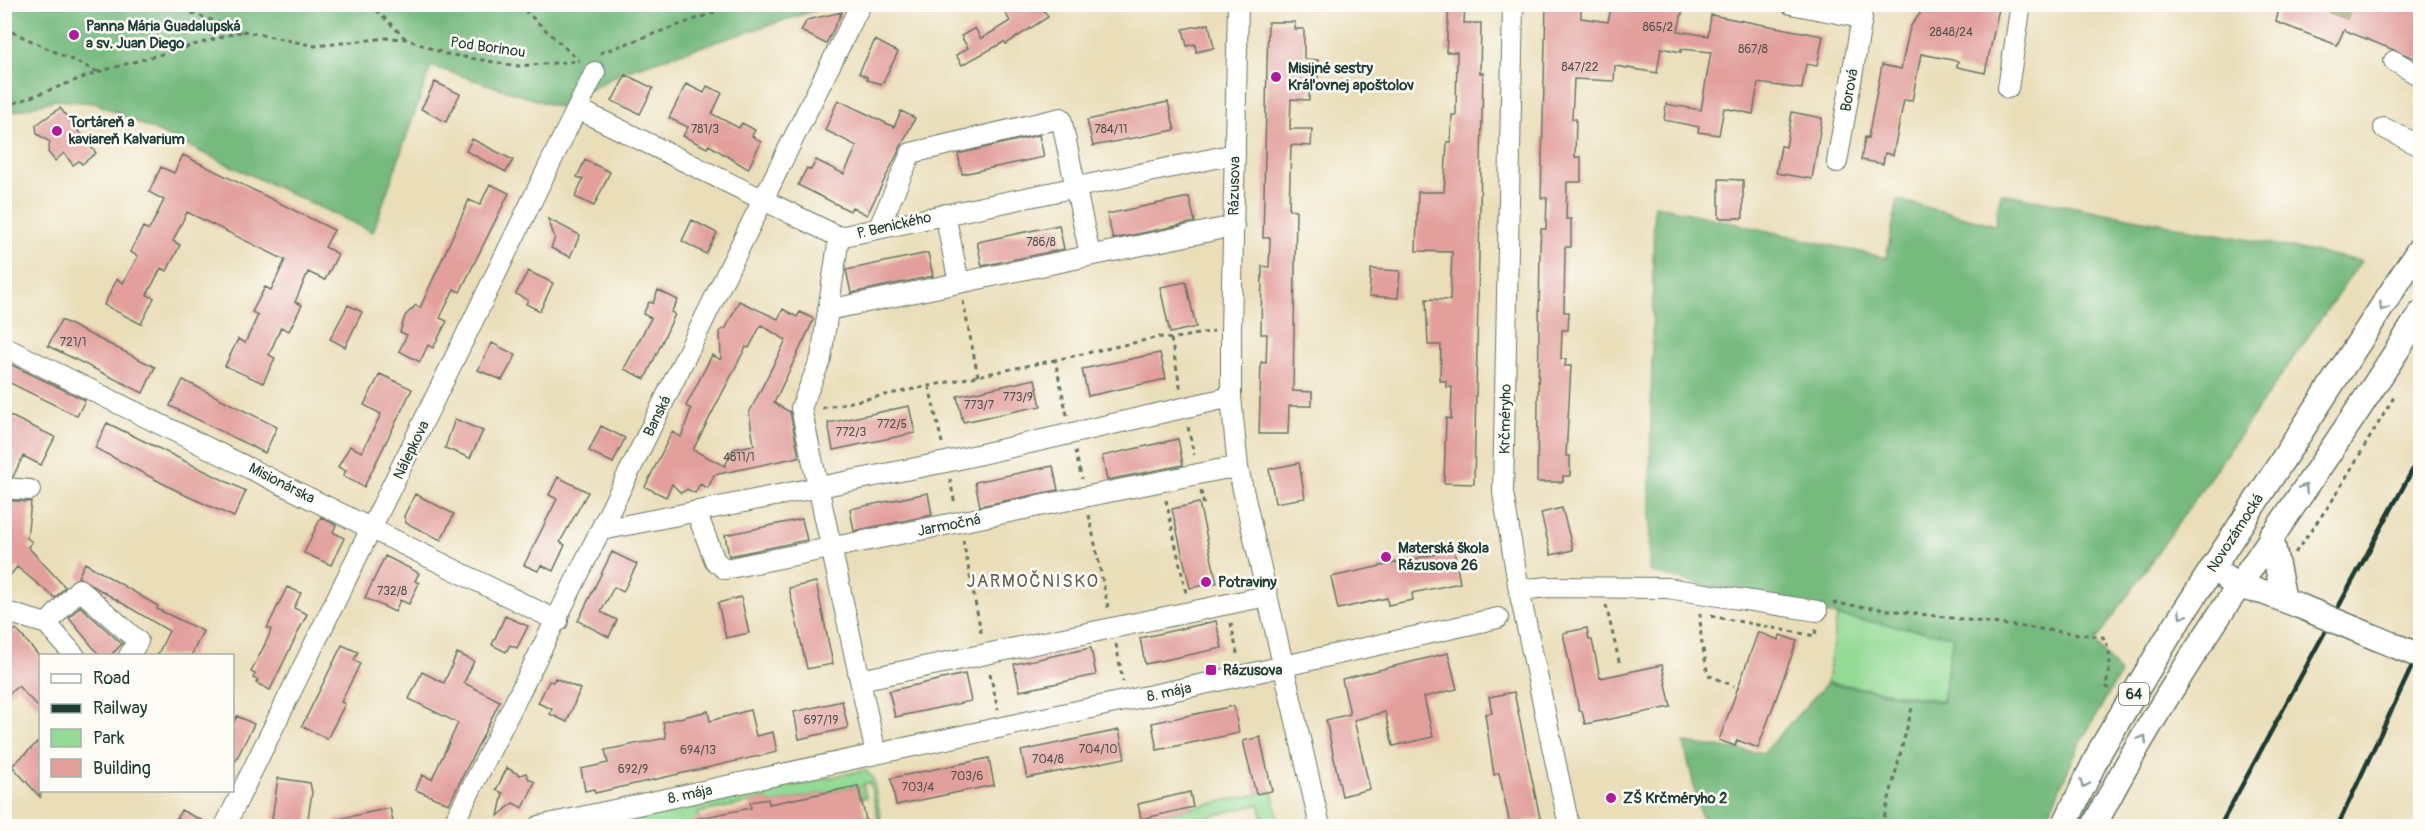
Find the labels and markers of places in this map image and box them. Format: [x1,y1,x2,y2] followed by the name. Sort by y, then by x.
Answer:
[86,17,240,53] place label: Panna Mária Guadalupská a sv. Juan Diego
[67,28,81,42] marker: Panna Mária Guadalupská a sv. Juan Diego
[1288,59,1414,95] place label: Misijné sestry Kráľovnej apoštolov
[1269,70,1283,84] marker: Misijné sestry Kráľovnej apoštolov
[68,113,185,149] place label: Tortáreň a kaviareň Kalvarium
[50,124,64,138] marker: Tortáreň a kaviareň Kalvarium
[1398,539,1489,575] place label: Materská škola Rázusova 26
[1379,550,1393,564] marker: Materská škola Rázusova 26
[1218,573,1277,592] place label: Potraviny
[1199,575,1213,589] marker: Potraviny
[1223,661,1283,680] place label: Rázusova
[1204,663,1218,677] marker: Rázusova
[1623,789,1727,808] place label: ZŠ Krčméryho 2
[1604,791,1618,805] marker: ZŠ Krčméryho 2

